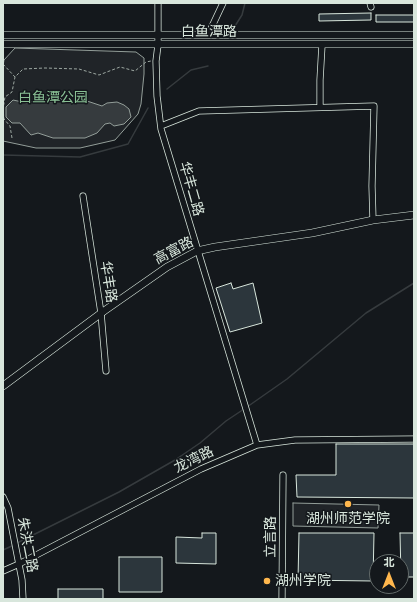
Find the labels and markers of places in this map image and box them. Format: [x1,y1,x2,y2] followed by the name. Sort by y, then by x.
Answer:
[343,499,353,509] marker: 湖州师范学院
[306,511,390,527] place label: 湖州师范学院
[275,573,331,589] place label: 湖州学院
[262,576,272,586] marker: 湖州学院

